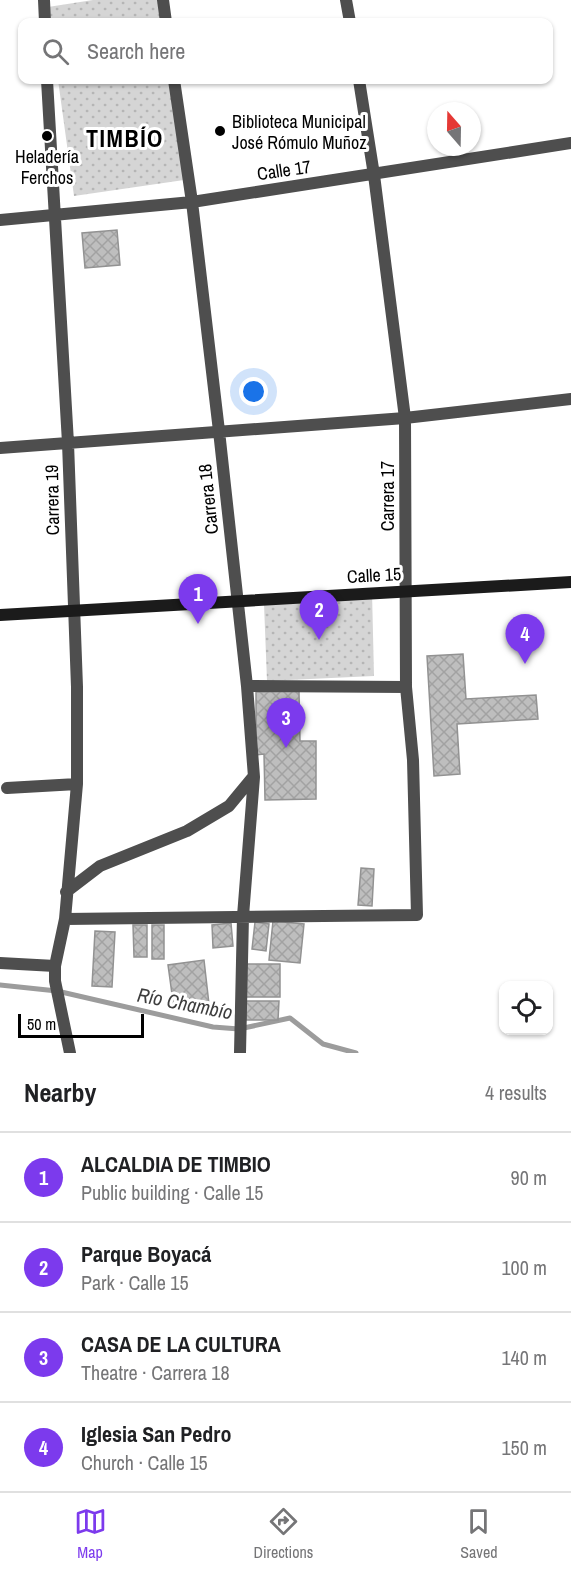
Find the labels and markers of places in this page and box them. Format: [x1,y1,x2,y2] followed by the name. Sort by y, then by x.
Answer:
[232,109,367,155] place label: Biblioteca Municipal José Rómulo Muñoz
[213,124,227,138] marker: Biblioteca Municipal José Rómulo Muñoz
[40,129,54,143] marker: Heladería Ferchos
[15,144,79,190] place label: Heladería Ferchos
[178,574,218,624] pin: 1
[300,590,338,640] pin: 2
[506,614,544,664] pin: 4
[266,698,306,748] pin: 3

